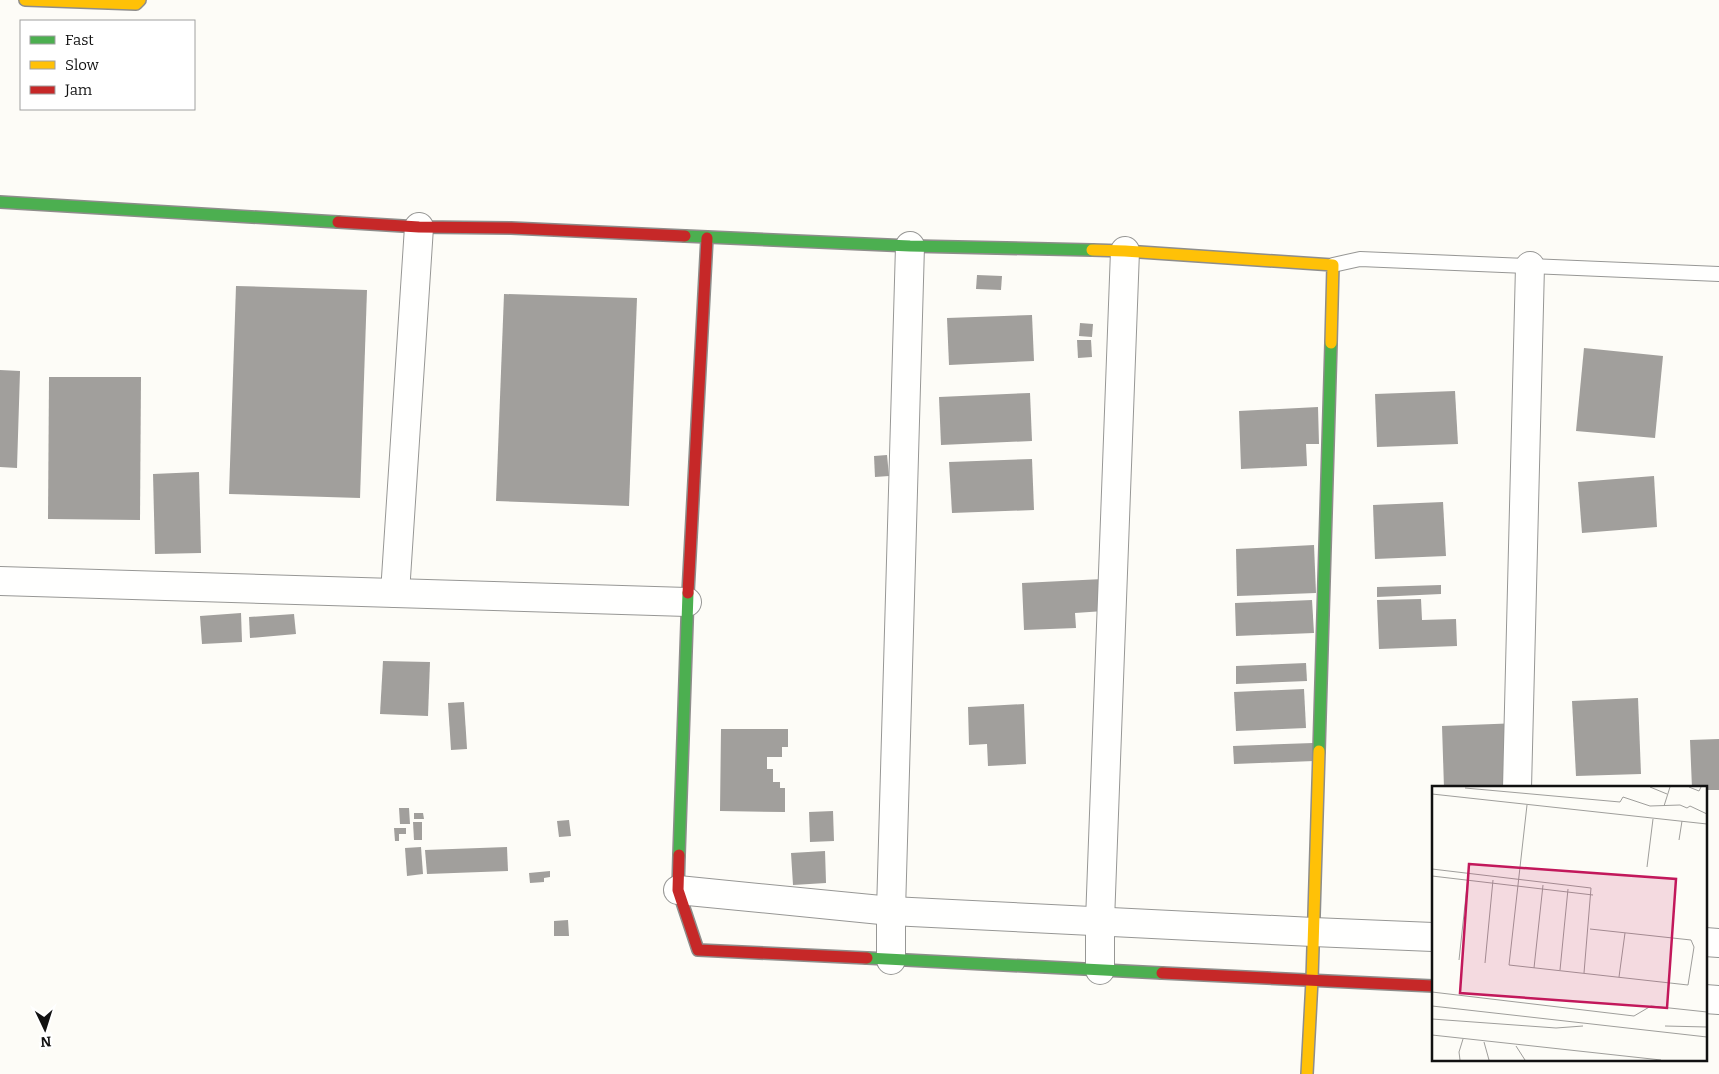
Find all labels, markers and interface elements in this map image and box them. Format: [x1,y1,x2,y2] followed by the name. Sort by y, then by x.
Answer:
[20,20,195,110] legend
[65,31,94,49] text: Fast
[65,56,100,74] text: Slow
[64,81,93,99] text: Jam
[1432,786,1706,1062] inset map
[20,1004,70,1054] north arrow
[40,1033,52,1050] text: N

